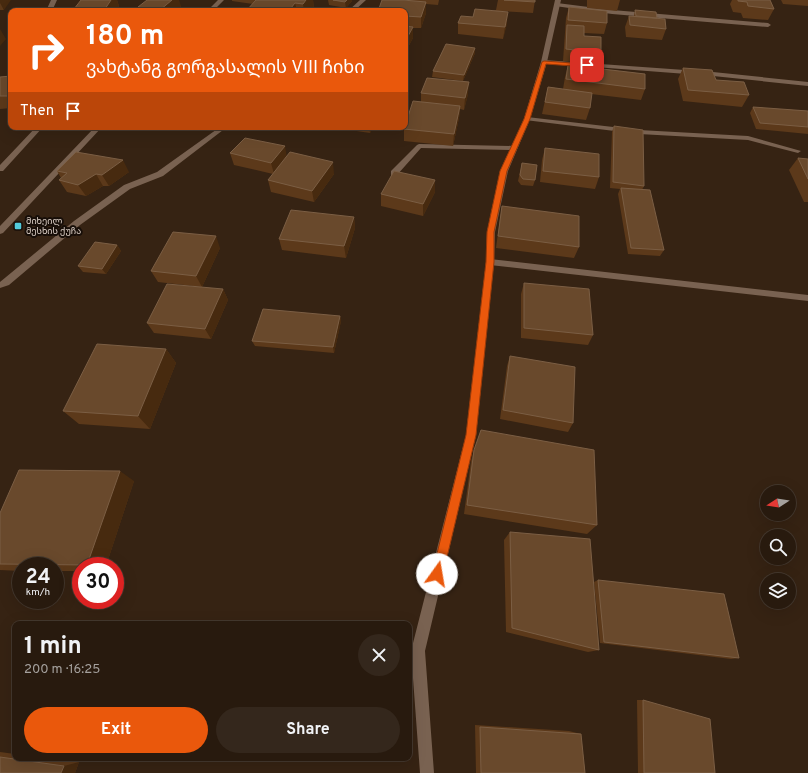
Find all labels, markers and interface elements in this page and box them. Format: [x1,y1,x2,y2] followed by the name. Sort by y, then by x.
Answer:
[86,19,164,55] text: 180 m
[20,24,72,76] icon: right
[570,48,604,82] pin
[576,54,598,76] icon: arrive
[86,57,365,80] text: ვახტანგ გორგასალის VIII ჩიხი
[62,100,84,122] icon: arrive
[20,102,54,121] text: Then
[26,216,81,237] place label: მიხეილ მესხის ქუჩა
[13,221,23,231] marker: მიხეილ მესხის ქუჩა
[760,485,796,521] north arrow
[760,485,796,609] map controls
[760,529,796,565] button: search
[416,553,458,595] position arrow
[72,557,124,609] speed limit sign: 30
[25,565,51,591] text: 24
[760,573,796,609] button: layers
[26,586,50,599] text: km/h
[24,632,82,662] text: 1 min
[358,634,400,676] button: close
[24,662,100,678] text: 200 m · 16:25
[24,707,208,753] button: Exit
[216,707,400,753] button: Share

